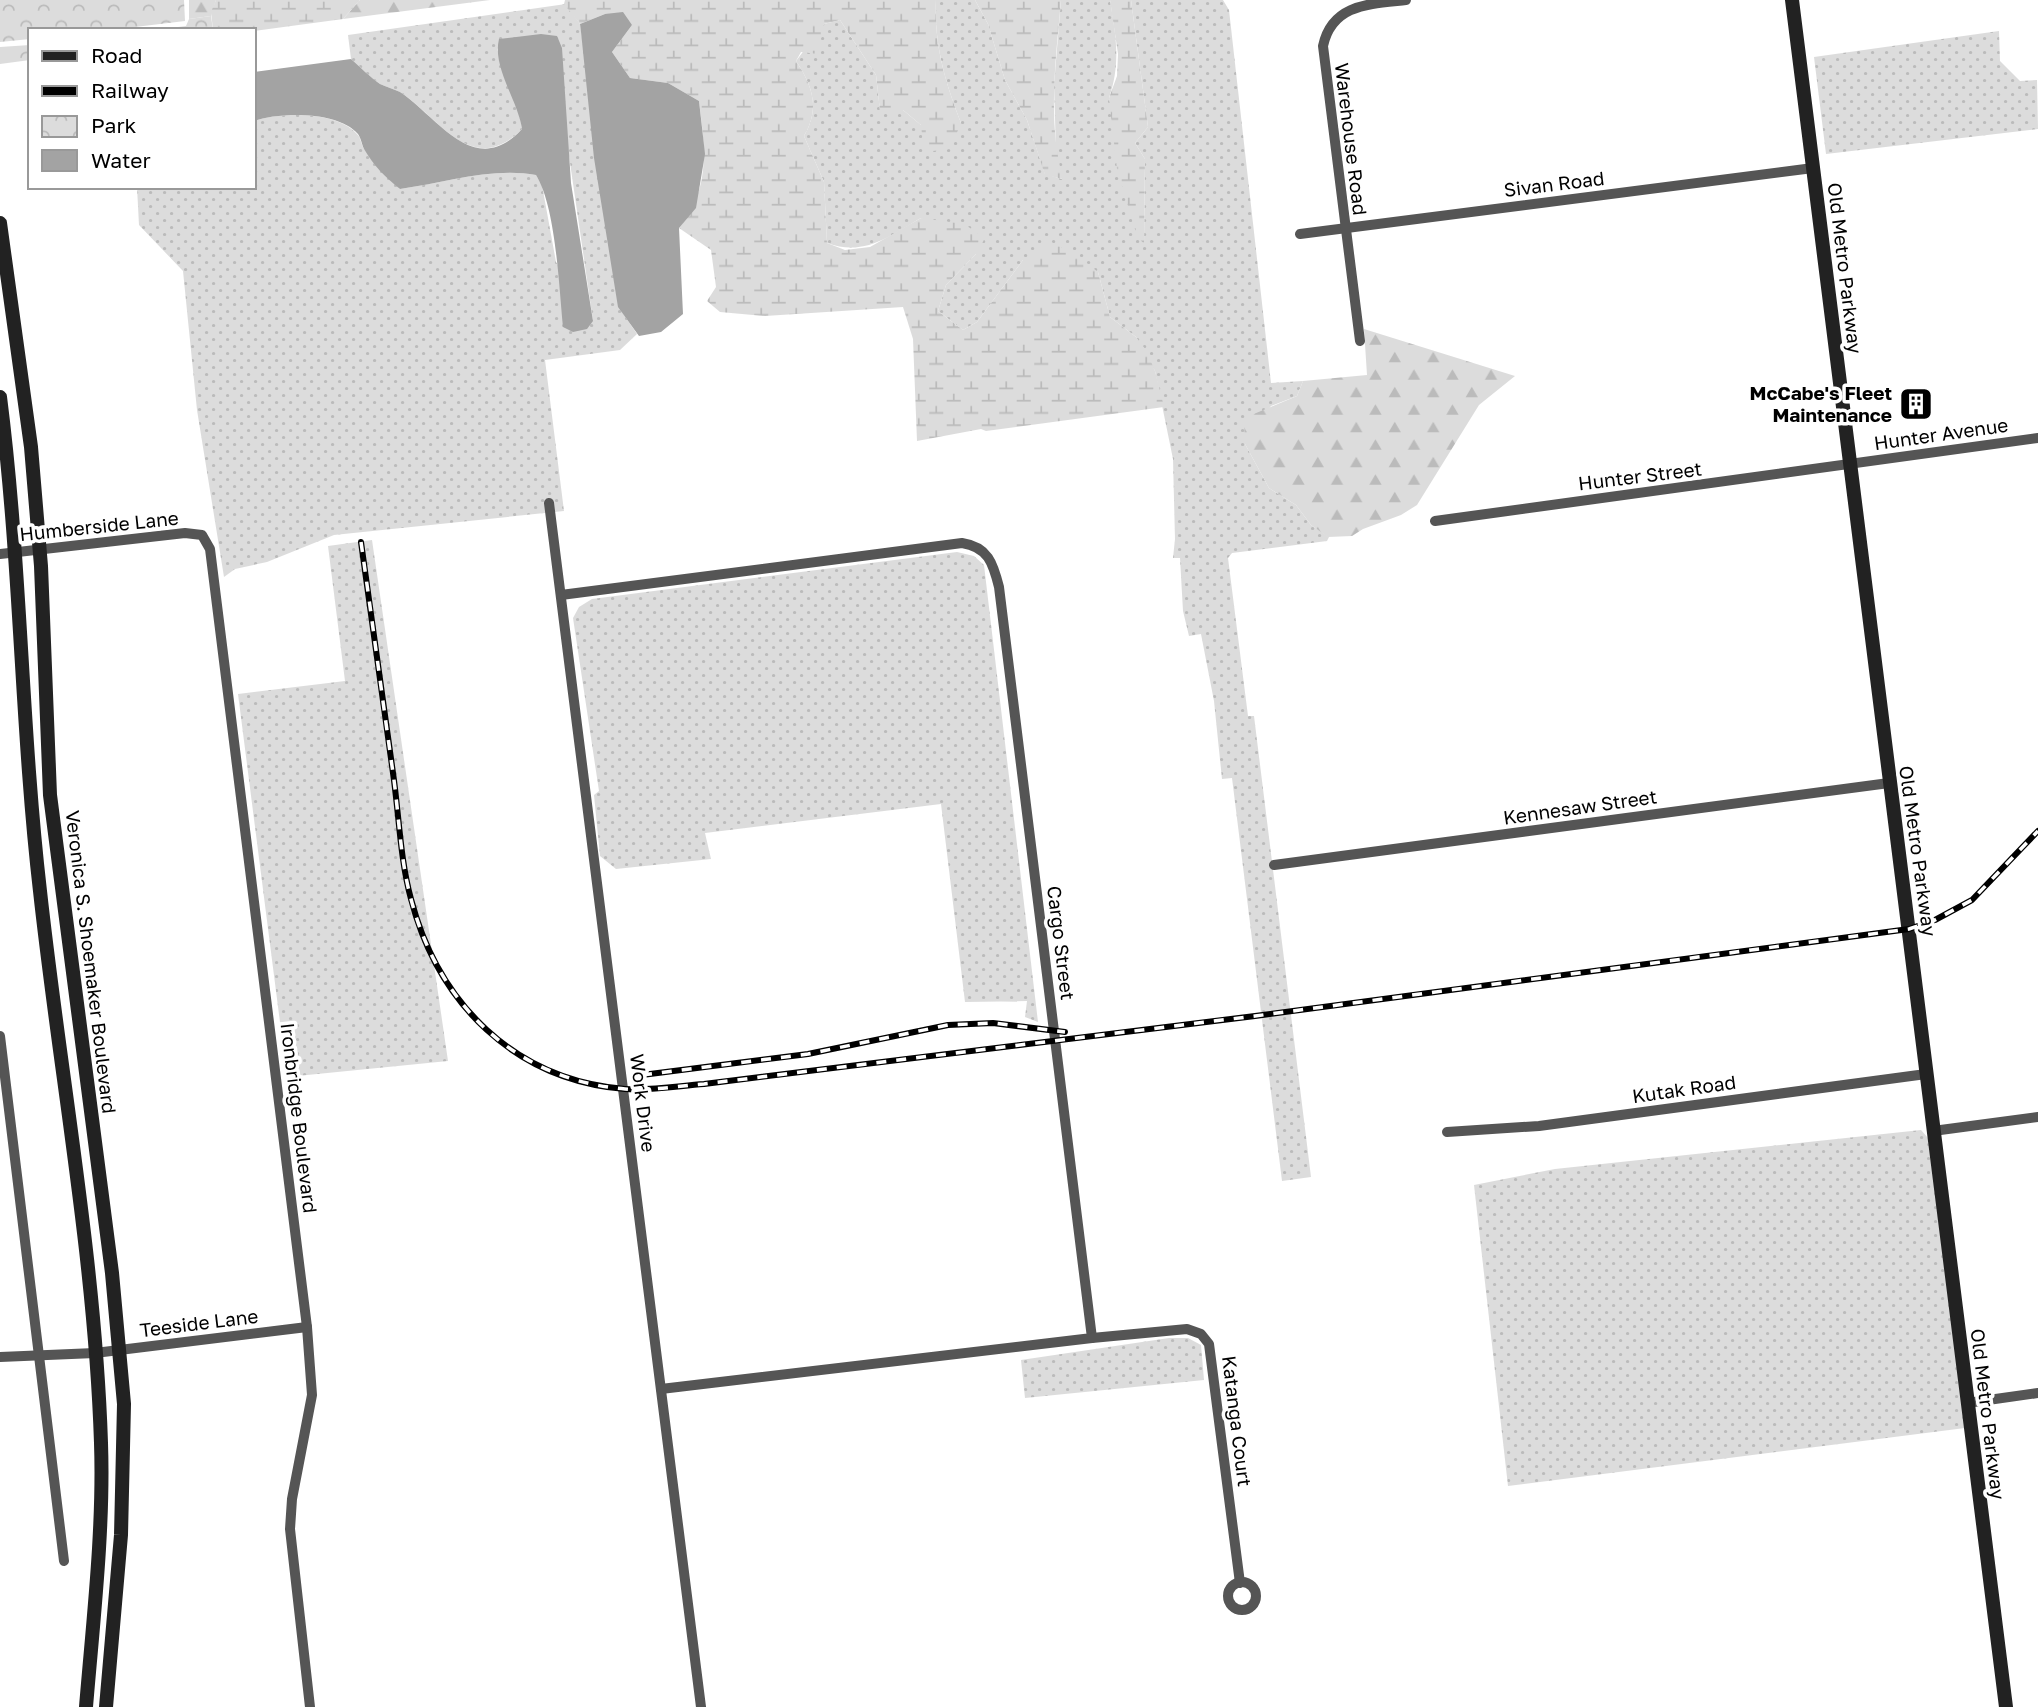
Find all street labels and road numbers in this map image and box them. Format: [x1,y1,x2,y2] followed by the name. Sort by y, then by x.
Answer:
[1331,61,1372,216] street label: Warehouse Road
[1502,166,1605,201] street label: Sivan Road
[1824,181,1867,355] street label: Old Metro Parkway
[1872,413,2010,454] street label: Hunter Avenue
[1577,457,1703,495] street label: Hunter Street
[18,506,180,545] street label: Humberside Lane
[1895,764,1942,938] street label: Old Metro Parkway
[1502,784,1658,829] street label: Kennesaw Street
[61,809,122,1115] street label: Veronica S. Shoemaker Boulevard
[1043,884,1080,1001] street label: Cargo Street
[276,1022,323,1214] street label: Ironbridge Boulevard
[626,1052,661,1153] street label: Work Drive
[1631,1070,1737,1107] street label: Kutak Road
[138,1304,259,1341] street label: Teeside Lane
[1967,1327,2010,1501] street label: Old Metro Parkway
[1218,1354,1257,1488] street label: Katanga Court

